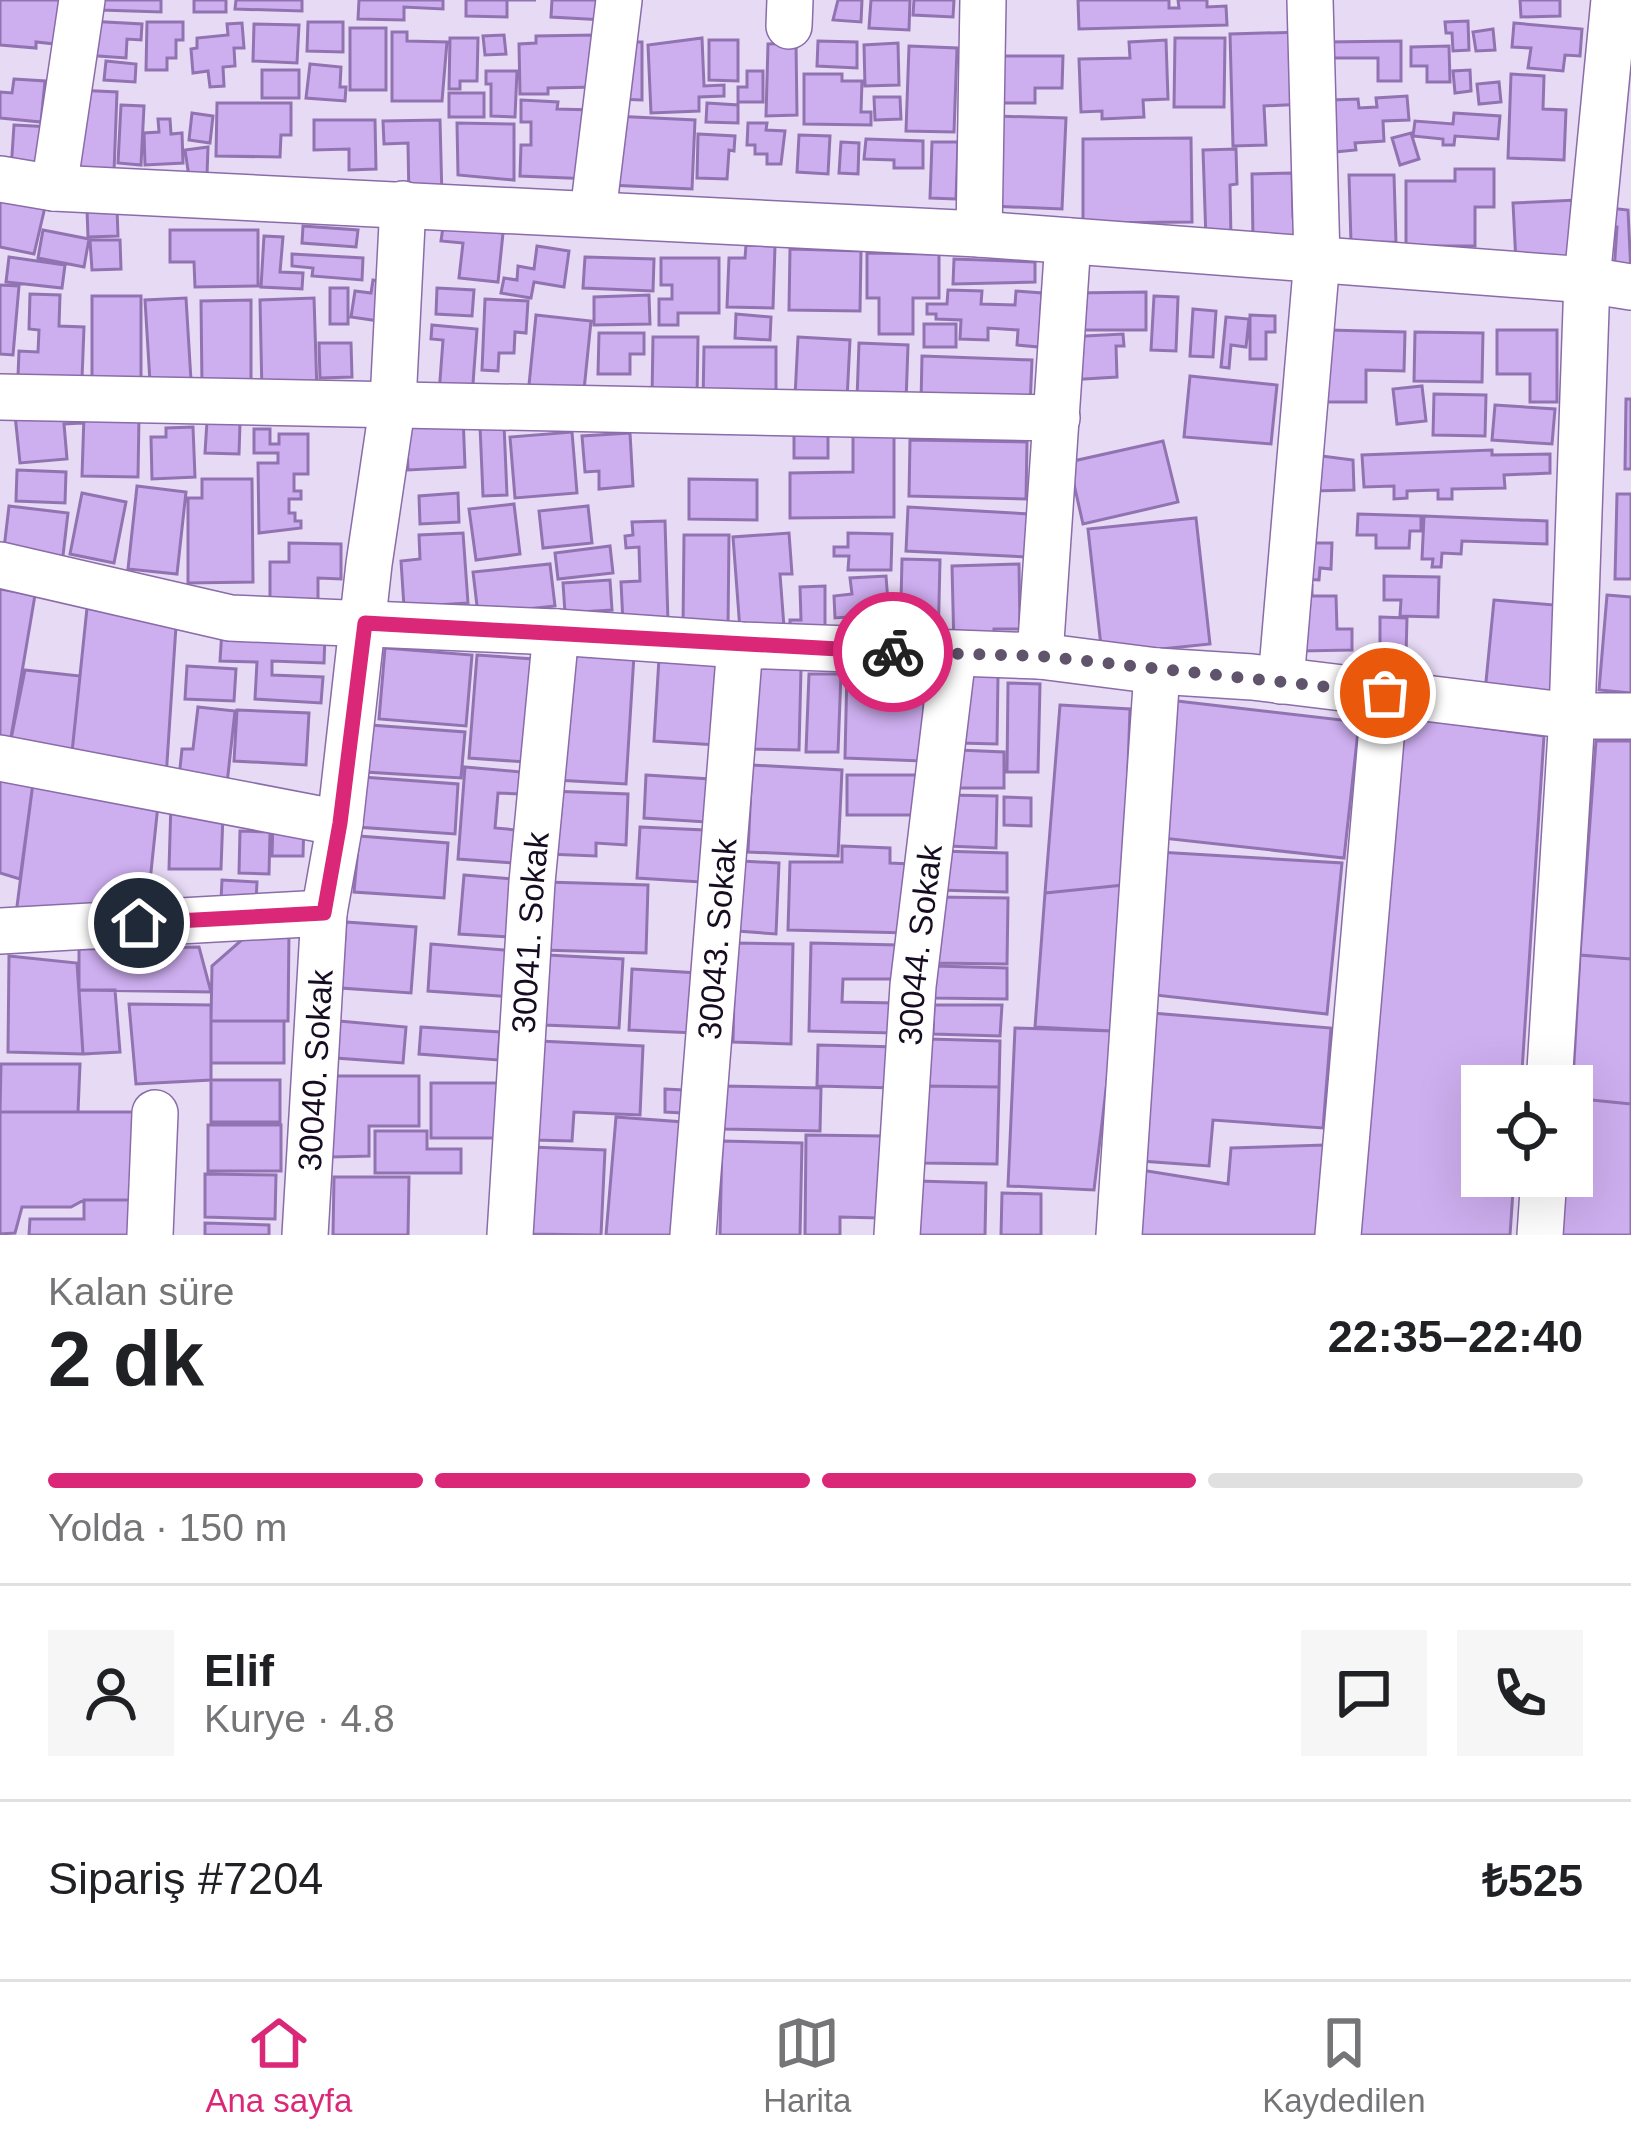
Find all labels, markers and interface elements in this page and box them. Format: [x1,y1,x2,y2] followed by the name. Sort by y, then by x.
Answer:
[833,592,953,712] courier
[860,619,926,685] icon: bike
[1334,642,1436,744] pin
[1352,660,1418,726] icon: bag
[505,830,556,1035] street label: 30041. Sokak
[691,836,744,1041] street label: 30043. Sokak
[891,842,949,1047] street label: 30044. Sokak
[88,872,190,974] pin
[106,890,172,956] icon: home
[291,968,340,1172] street label: 30040. Sokak
[1461,1065,1593,1197] map controls
[1461,1065,1593,1197] button: locate
[48,1270,234,1313] text: Kalan süre
[1328,1311,1583,1362] text: 22:35–22:40
[48,1315,204,1403] text: 2 dk
[48,1506,287,1549] text: Yolda · 150 m
[48,1630,174,1756] button: person
[1301,1630,1427,1756] button: chat
[1457,1630,1583,1756] button: phone
[204,1645,274,1696] text: Elif
[204,1697,395,1740] text: Kurye · 4.8
[48,1853,323,1904] text: Sipariş #7204
[1482,1855,1583,1906] text: ₺525
[205,2010,352,2120] tab: Ana sayfa
[763,2010,851,2120] tab: Harita
[1262,2010,1426,2120] tab: Kaydedilen

